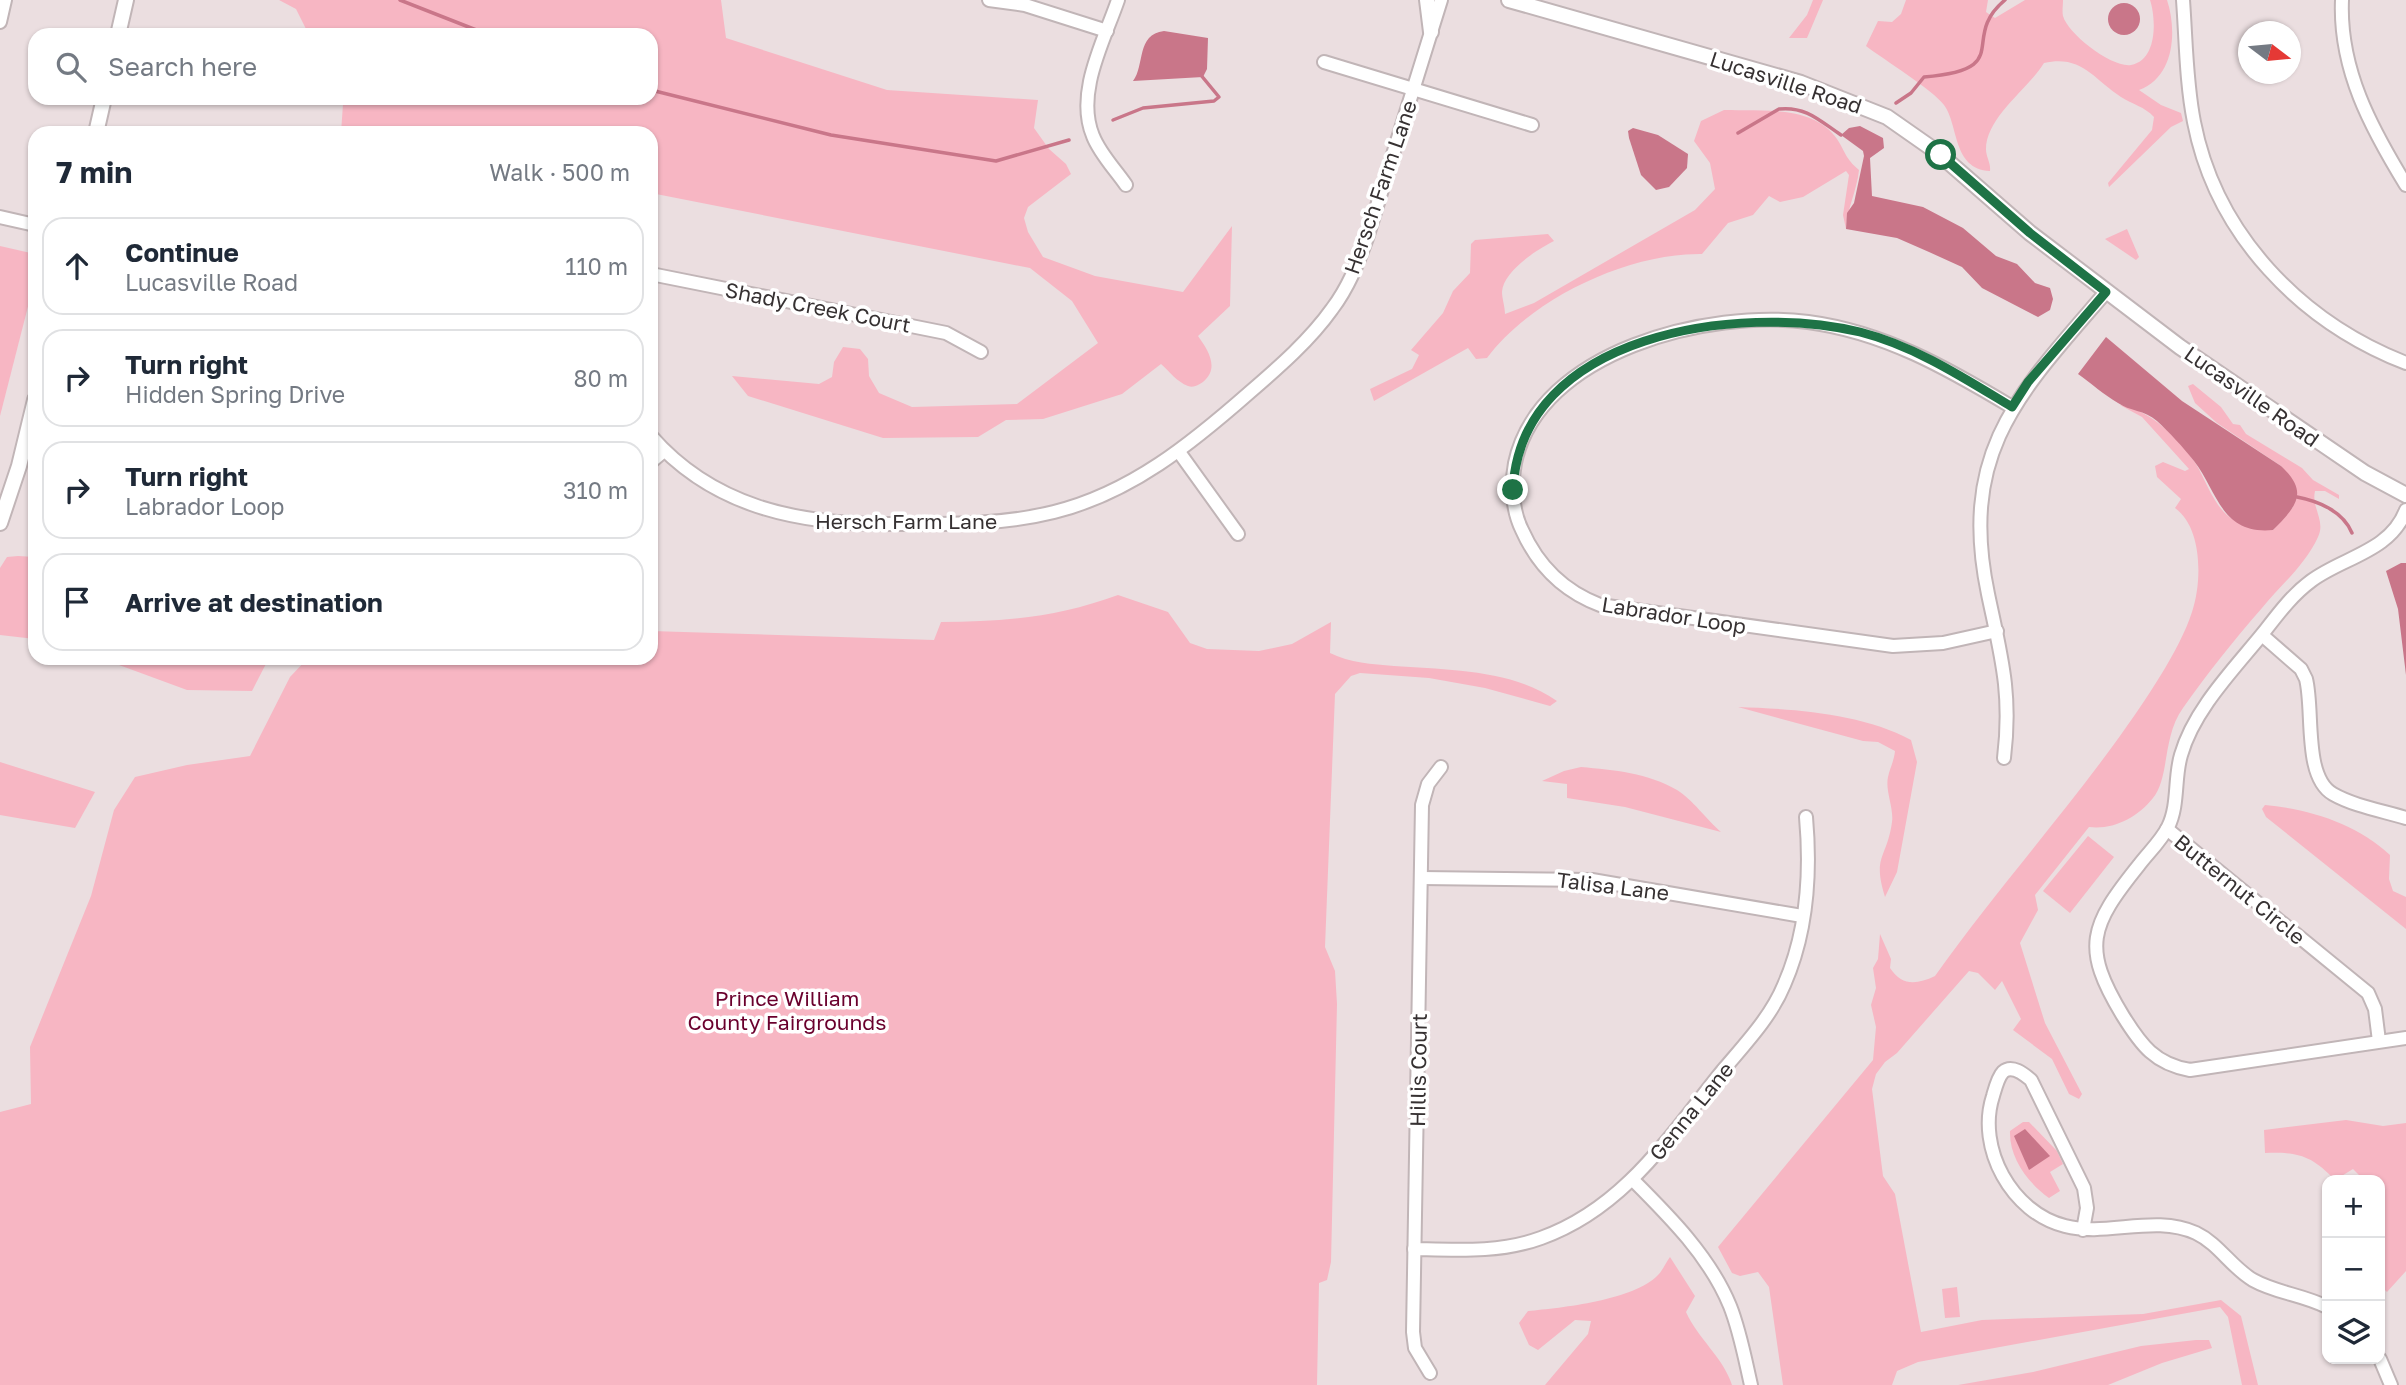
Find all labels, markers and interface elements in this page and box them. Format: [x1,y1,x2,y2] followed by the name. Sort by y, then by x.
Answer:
[2238,21,2301,84] north arrow
[28,28,658,105] search box
[1707,45,1865,119] street label: Lucasville Road
[52,48,90,86] icon: search
[108,51,257,82] text: Search here
[1338,97,1422,277] street label: Hersch Farm Lane
[1925,139,1956,170] route start
[56,154,132,190] text: 7 min
[489,158,630,186] text: Walk · 500 m
[125,237,239,268] text: Continue
[58,247,96,285] icon: ahead
[565,252,628,280] text: 110 m
[125,268,298,296] text: Lucasville Road
[723,276,913,338] street label: Shady Creek Court
[2180,340,2324,452] street label: Lucasville Road
[125,349,248,380] text: Turn right
[58,359,96,397] icon: right
[574,364,628,392] text: 80 m
[125,380,345,408] text: Hidden Spring Drive
[125,461,248,492] text: Turn right
[58,471,96,509] icon: right
[1497,474,1528,505] route end
[563,476,628,504] text: 310 m
[125,492,285,520] text: Labrador Loop
[815,508,997,534] street label: Hersch Farm Lane
[58,583,96,621] icon: arrive
[125,587,383,618] text: Arrive at destination
[1600,591,1748,639] street label: Labrador Loop
[2169,828,2311,950] street label: Butternut Circle
[1555,866,1671,906] street label: Talisa Lane
[688,985,886,1035] park label: Prince William County Fairgrounds
[1404,1013,1432,1127] street label: Hillis Court
[1643,1057,1739,1165] street label: Genna Lane
[2322,1175,2385,1364] map controls
[2322,1175,2385,1238] button: +
[2322,1238,2385,1301] button: −
[2322,1301,2385,1364] button: layers

